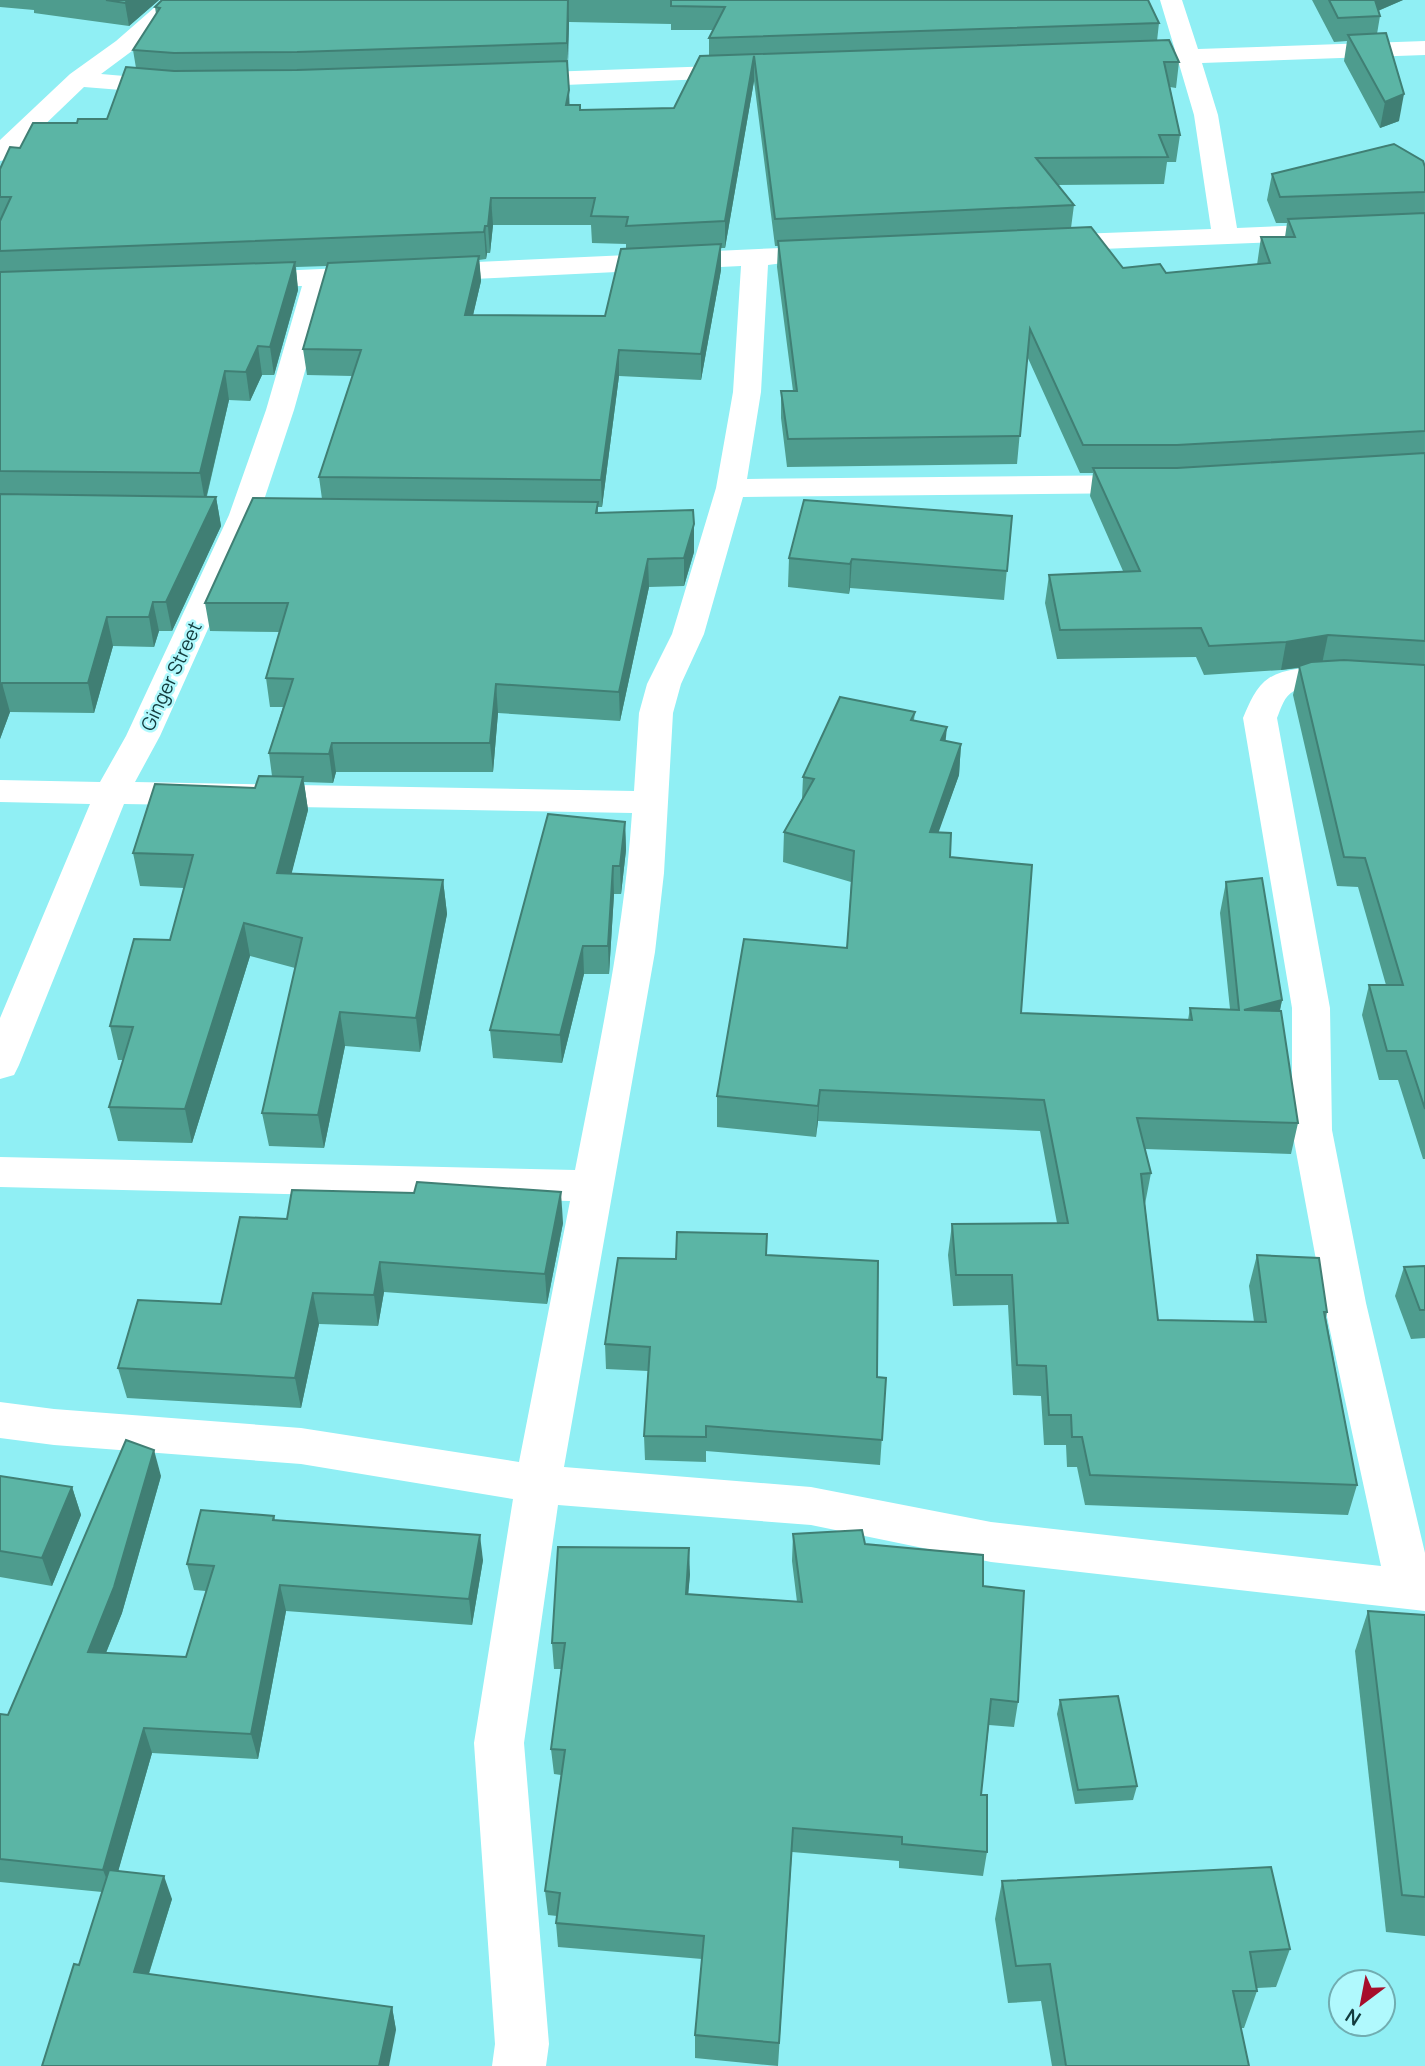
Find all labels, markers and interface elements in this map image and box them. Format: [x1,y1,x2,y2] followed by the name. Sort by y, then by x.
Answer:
[134,617,208,735] street label: Ginger Street
[1327,1968,1397,2038] north arrow
[1340,2003,1366,2032] text: N

